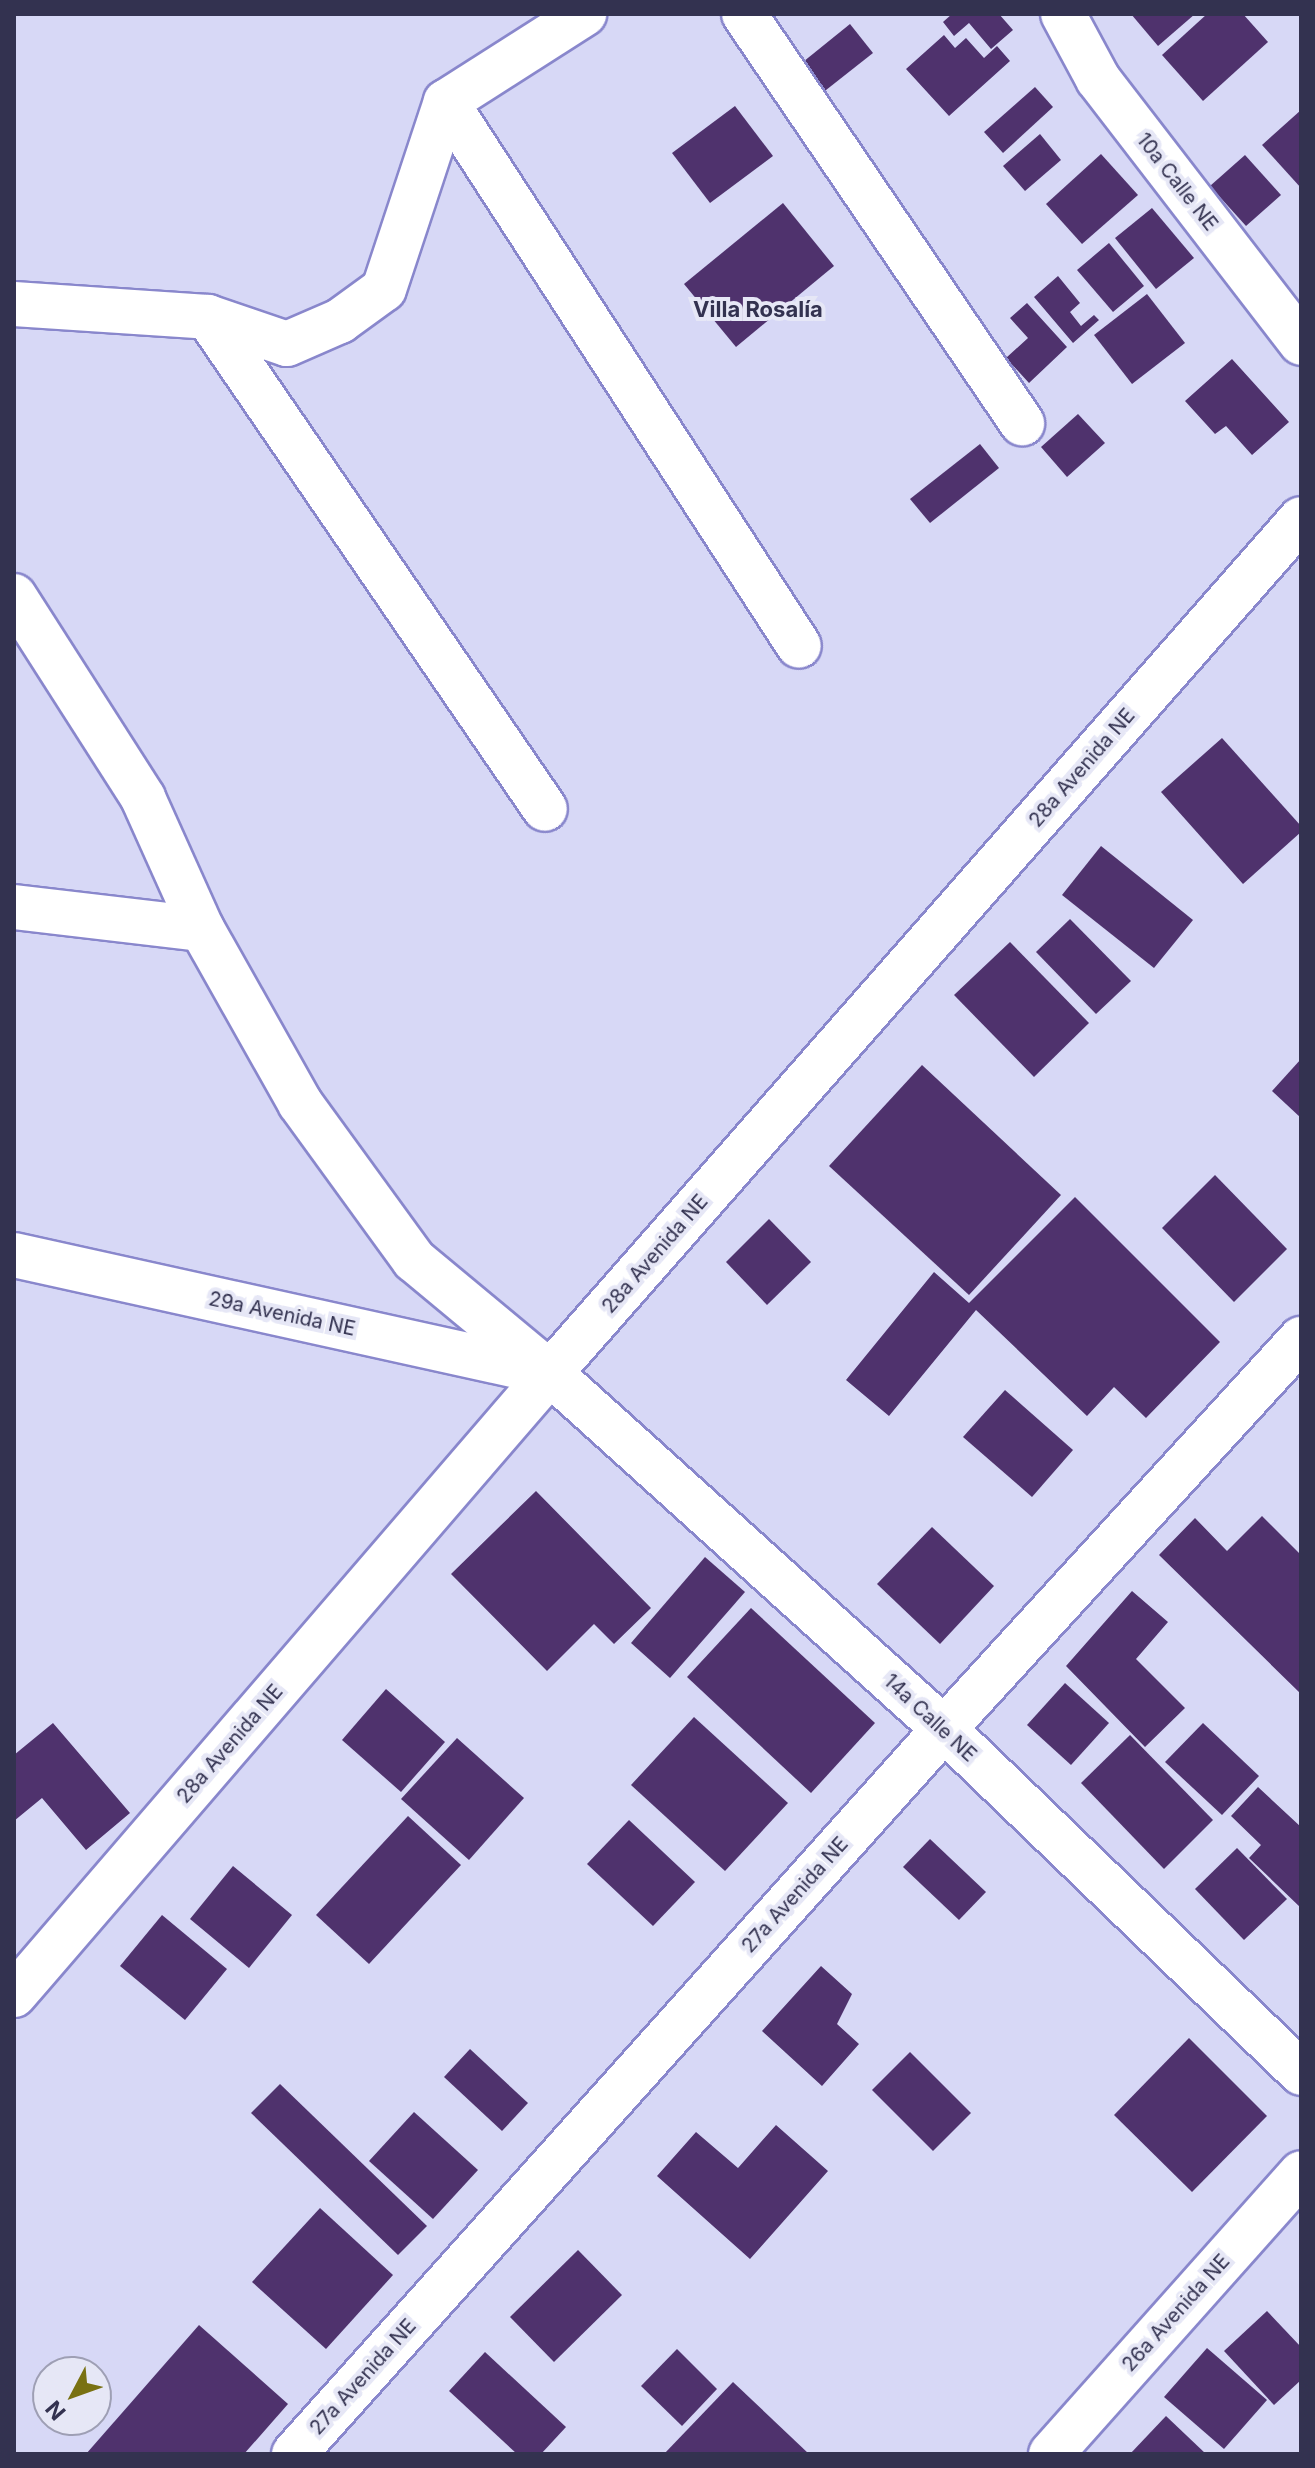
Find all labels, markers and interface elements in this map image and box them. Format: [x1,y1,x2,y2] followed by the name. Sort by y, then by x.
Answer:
[1131,128,1223,236] street label: 10a Calle NE
[693,297,823,323] district label: Villa Rosalía
[1024,704,1140,832] street label: 28a Avenida NE
[597,1190,713,1318] street label: 28a Avenida NE
[207,1287,357,1341] street label: 29a Avenida NE
[879,1669,981,1767] street label: 14a Calle NE
[172,1680,288,1808] street label: 28a Avenida NE
[737,1832,853,1958] street label: 27a Avenida NE
[1117,2250,1235,2376] street label: 26a Avenida NE
[305,2314,421,2440] street label: 27a Avenida NE
[32,2356,112,2436] north arrow
[40,2396,71,2425] text: N

